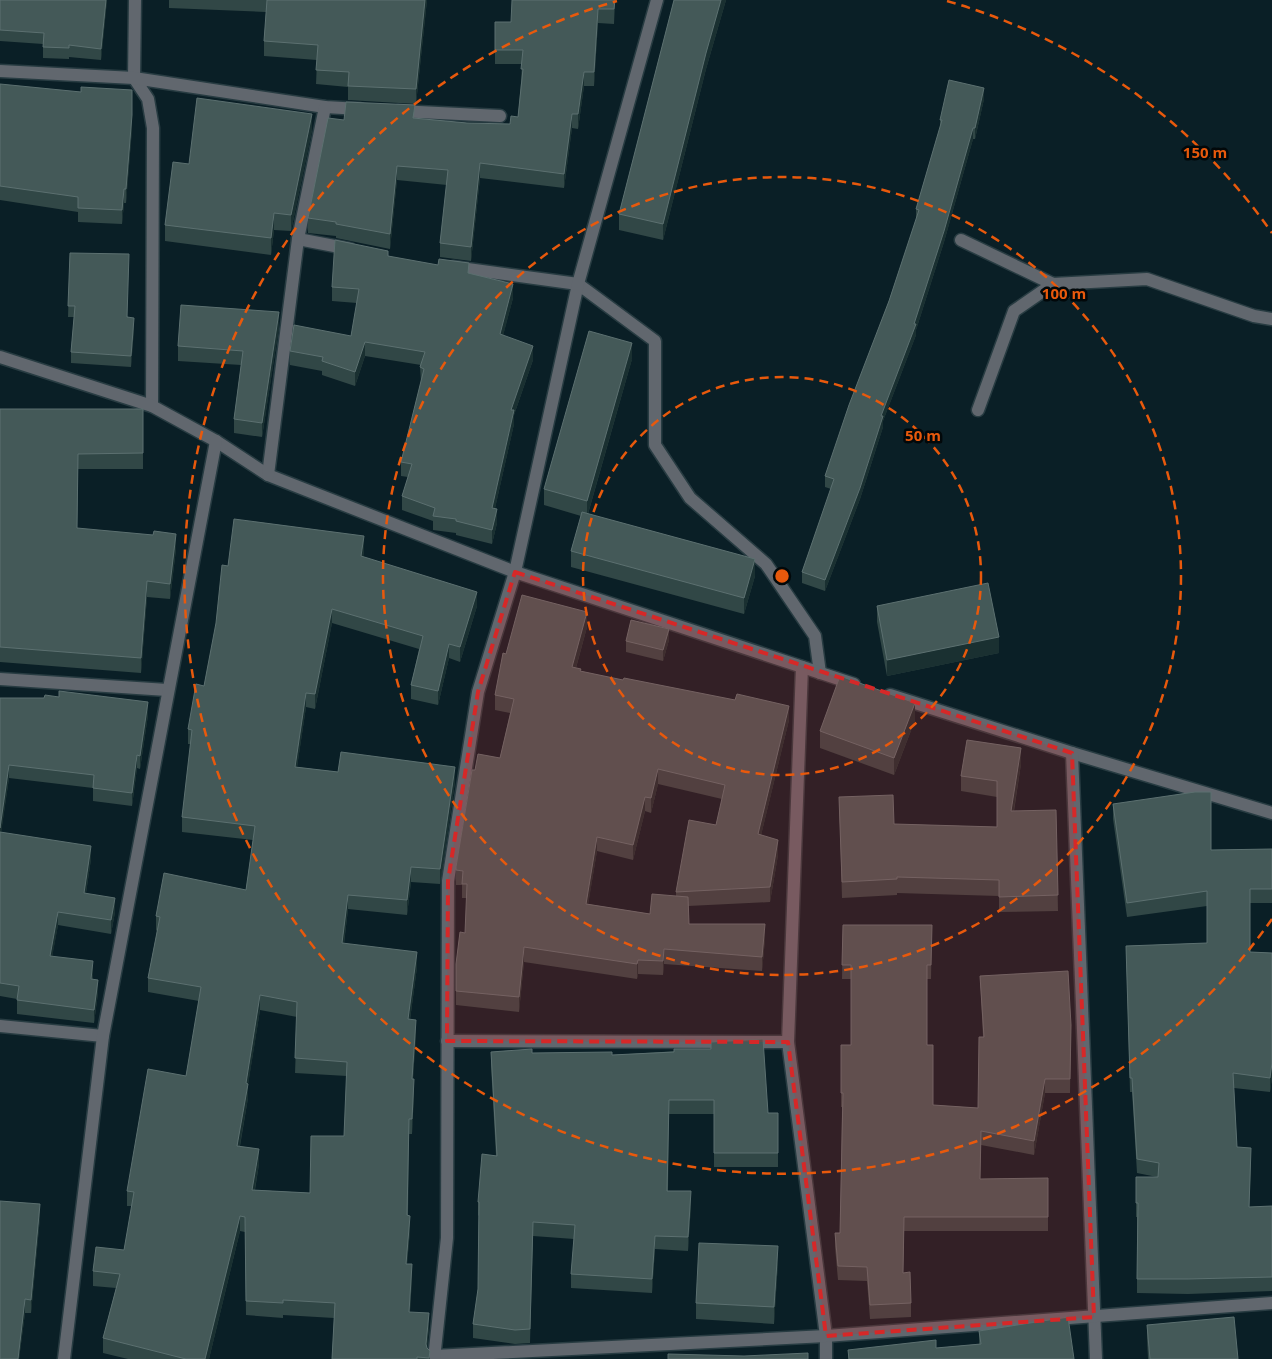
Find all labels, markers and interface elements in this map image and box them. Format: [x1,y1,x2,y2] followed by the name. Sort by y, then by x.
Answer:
[1183,142,1227,162] text: 150 m
[1042,283,1086,303] text: 100 m
[905,425,941,445] text: 50 m
[773,567,791,585] centre of rings

